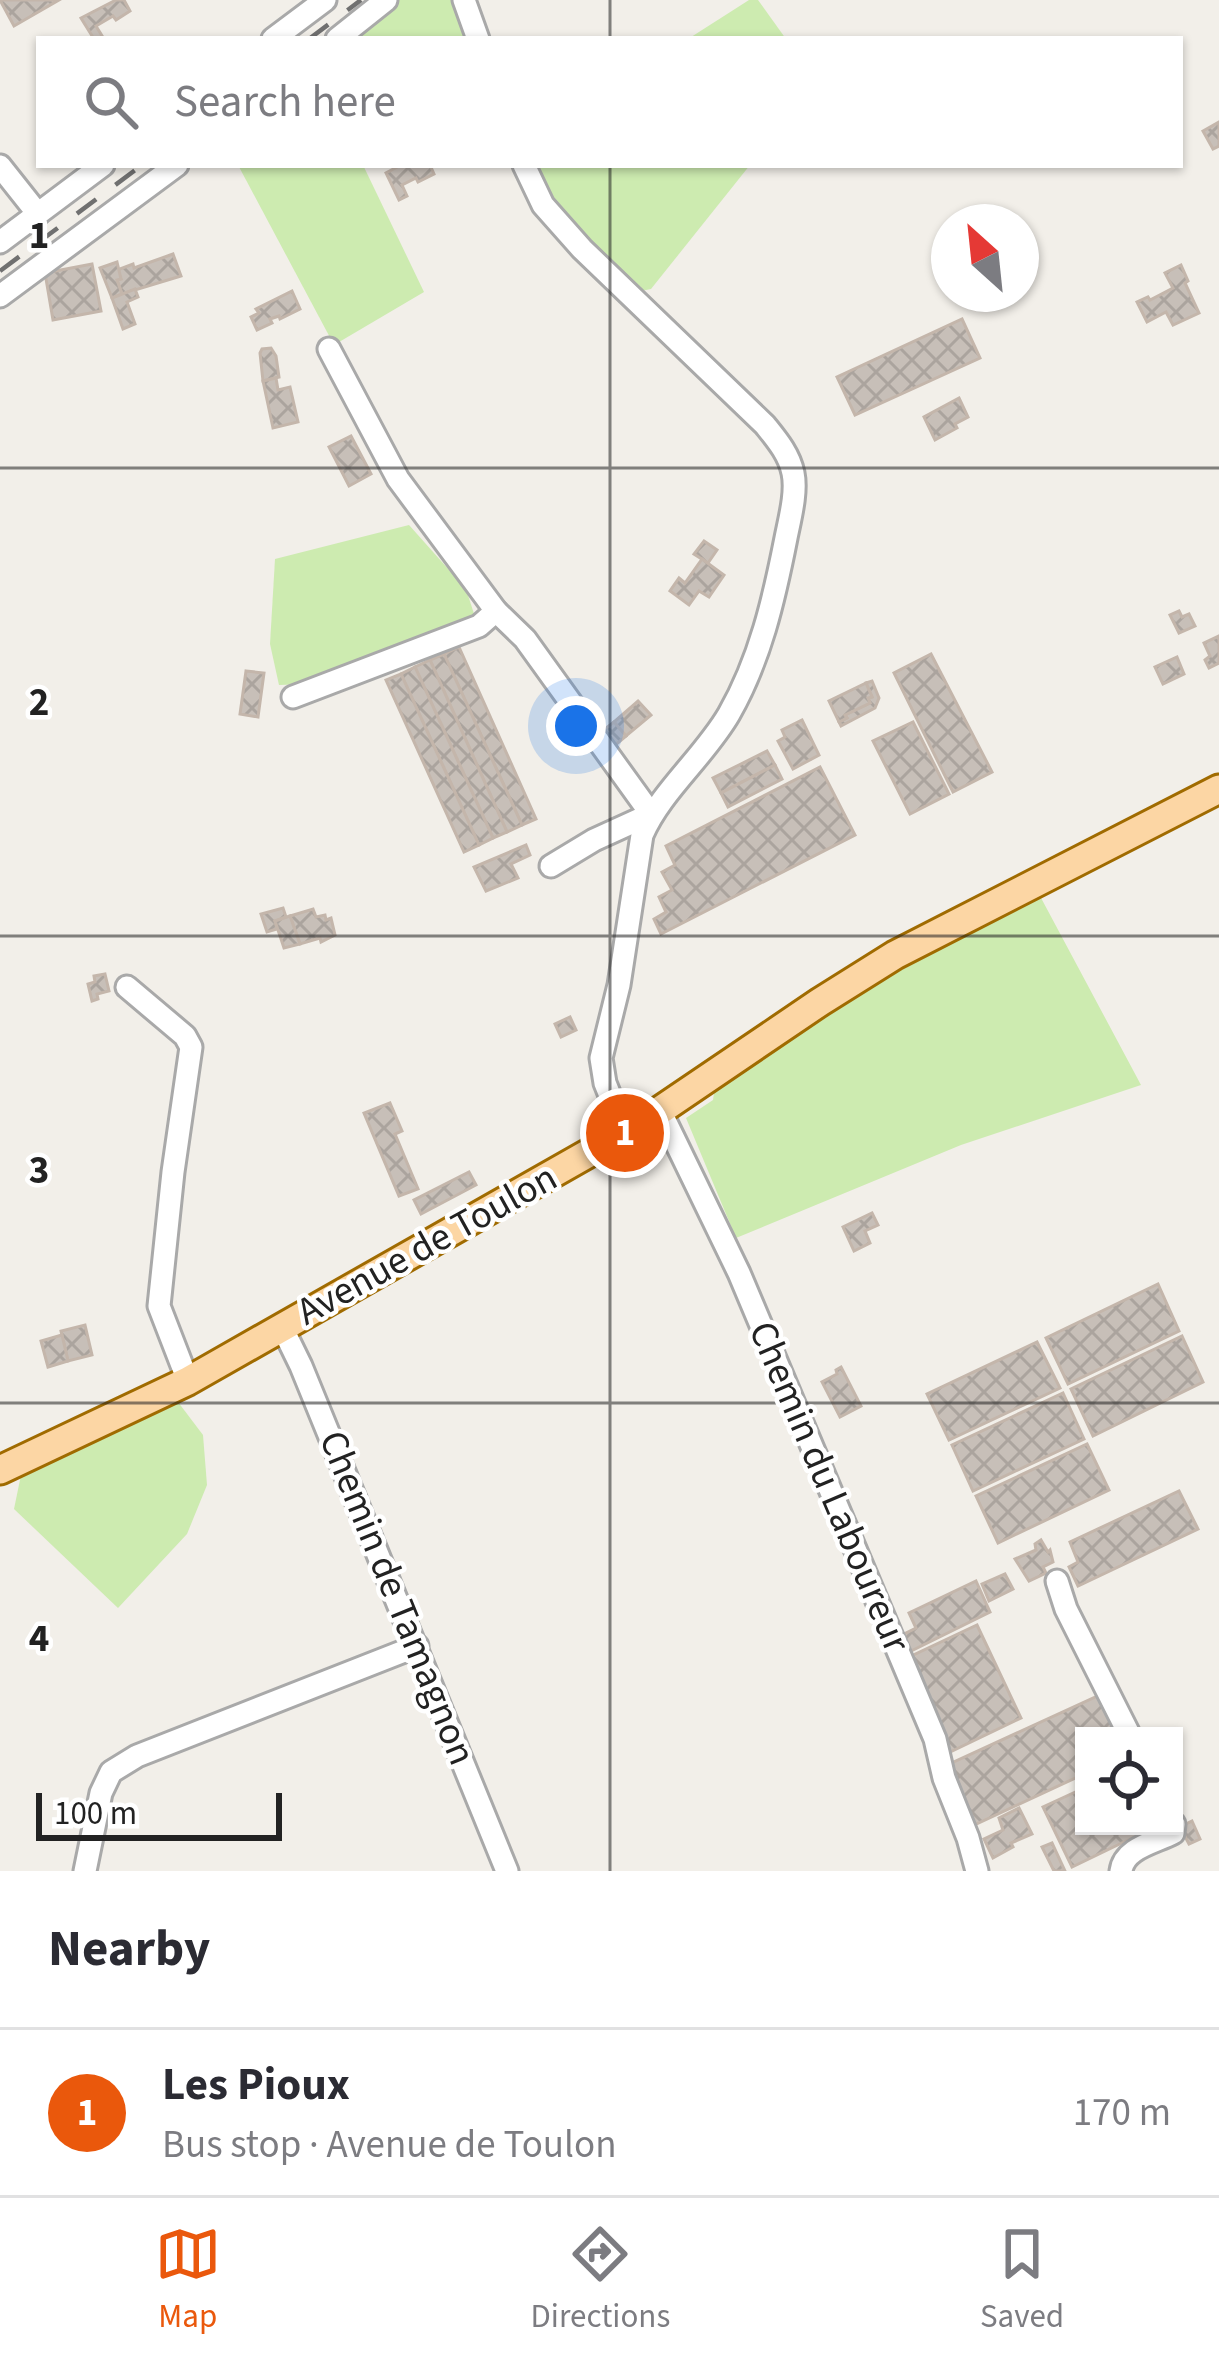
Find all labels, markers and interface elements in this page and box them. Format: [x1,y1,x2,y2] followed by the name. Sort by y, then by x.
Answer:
[36,36,1183,168] search box
[78,69,144,135] icon: search
[174,70,396,134] text: Search here
[931,204,1039,312] north arrow
[29,208,49,264] text: 1
[29,675,49,731] text: 2
[546,696,606,756] your location
[586,1088,664,1178] pin: 1
[29,1143,49,1199] text: 3
[287,1150,567,1340] street label: Avenue de Toulon
[734,1313,924,1661] street label: Chemin du Laboureur
[304,1423,490,1773] street label: Chemin de Tamagnon
[29,1611,49,1667] text: 4
[1075,1727,1183,1835] map controls
[1075,1727,1183,1835] button: locate
[36,1787,282,1840] scale bar
[54,1790,137,1837] text: 100 m
[48,1913,210,1985] text: Nearby
[162,2053,350,2117] text: Les Pioux
[77,2085,97,2141] text: 1
[1073,2085,1171,2141] text: 170 m
[162,2117,616,2173] text: Bus stop · Avenue de Toulon
[155,2221,221,2340] tab: Map
[531,2221,670,2340] tab: Directions
[980,2221,1064,2340] tab: Saved

